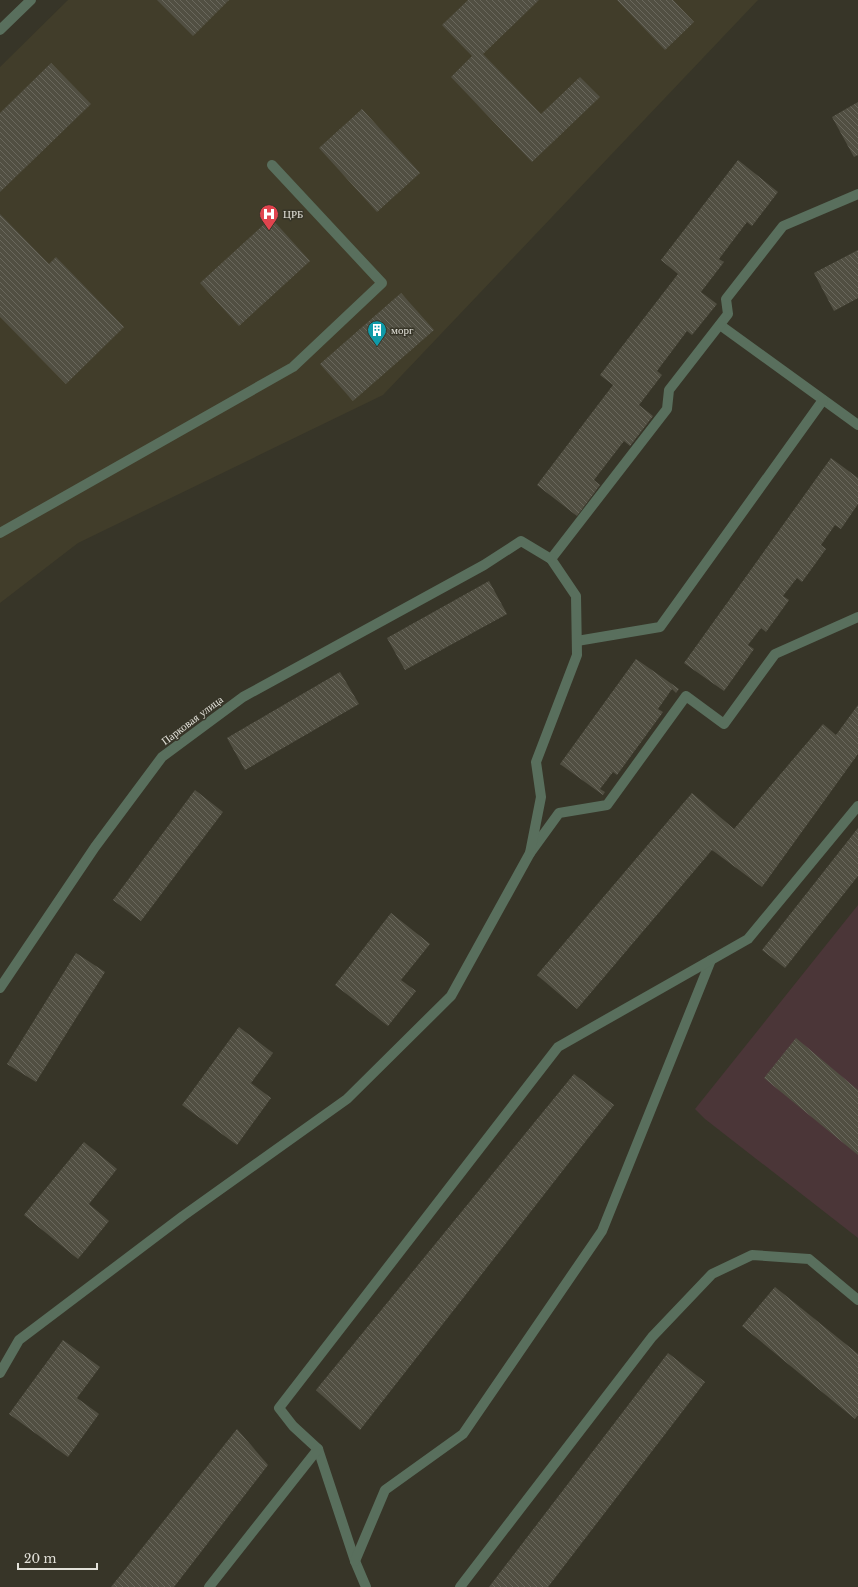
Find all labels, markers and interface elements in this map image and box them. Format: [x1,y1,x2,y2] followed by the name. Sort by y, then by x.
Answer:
[258,203,280,231] hospital icon: ЦРБ
[283,207,303,221] place label: ЦРБ
[366,319,388,347] building icon: морг
[391,323,414,337] place label: морг
[158,692,226,748] street label: Парковая улица
[18,1545,97,1571] scale bar
[24,1551,56,1566] text: 20 m

